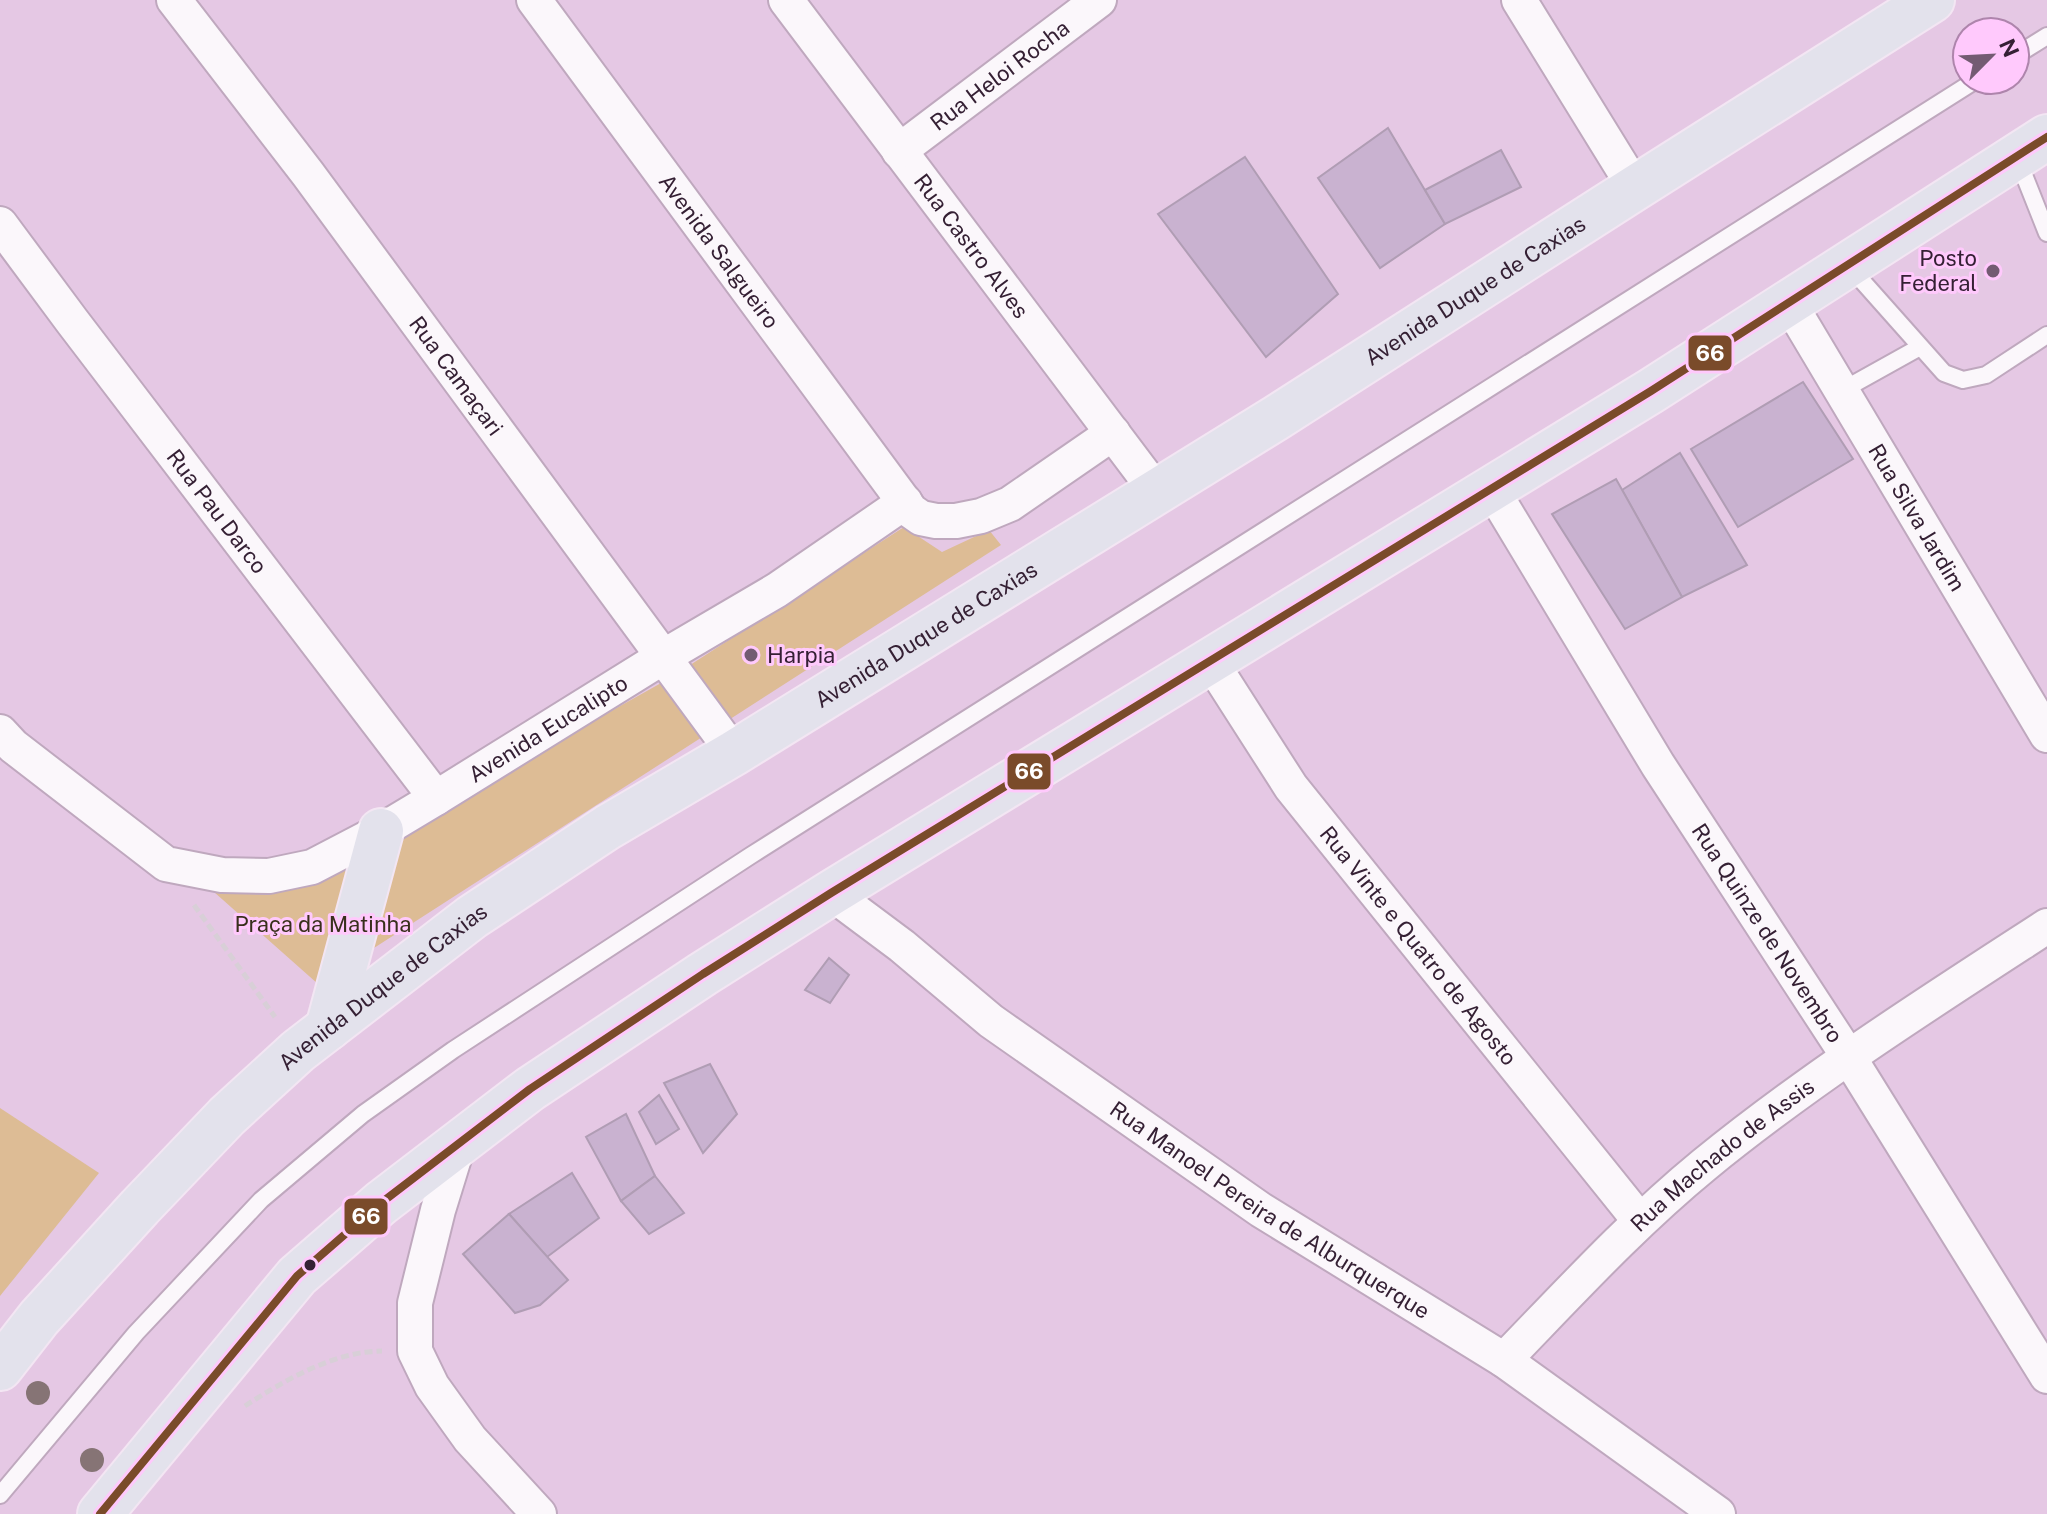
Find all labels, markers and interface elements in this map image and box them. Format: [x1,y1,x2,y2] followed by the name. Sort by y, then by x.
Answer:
[925,14,1074,136] street label: Rua Heloi Rocha
[1951,16,2031,96] north arrow
[1994,35,2025,61] text: N
[654,169,785,333] street label: Avenida Salgueiro
[909,169,1034,323] street label: Rua Castro Alves
[1360,210,1590,371] street label: Avenida Duque de Caxias
[1899,245,1977,296] place label: Posto Federal
[1984,262,2002,280] marker: Posto Federal
[404,311,509,440] street label: Rua Camaçari
[1687,334,1733,372] line badge: 66
[1696,340,1725,366] text: 66
[1863,439,1971,596] street label: Rua Silva Jardim
[161,444,273,578] street label: Rua Pau Darco
[810,556,1042,713] street label: Avenida Duque de Caxias
[767,642,835,668] place label: Harpia
[742,646,760,664] marker: Harpia
[464,669,632,788] street label: Avenida Eucalipto
[1006,752,1052,791] line badge: 66
[1015,758,1044,784] text: 66
[1687,818,1849,1047] street label: Rua Quinze de Novembro
[1315,821,1522,1070] street label: Rua Vinte e Quatro de Agosto
[273,898,492,1075] street label: Avenida Duque de Caxias
[235,911,411,937] park label: Praça da Matinha
[1625,1073,1819,1237] street label: Rua Machado de Assis
[1105,1095,1435,1324] street label: Rua Manoel Pereira de Alburquerque
[343,1197,389,1236] line badge: 66
[352,1203,381,1229] text: 66
[302,1257,318,1273] unlabelled marker

